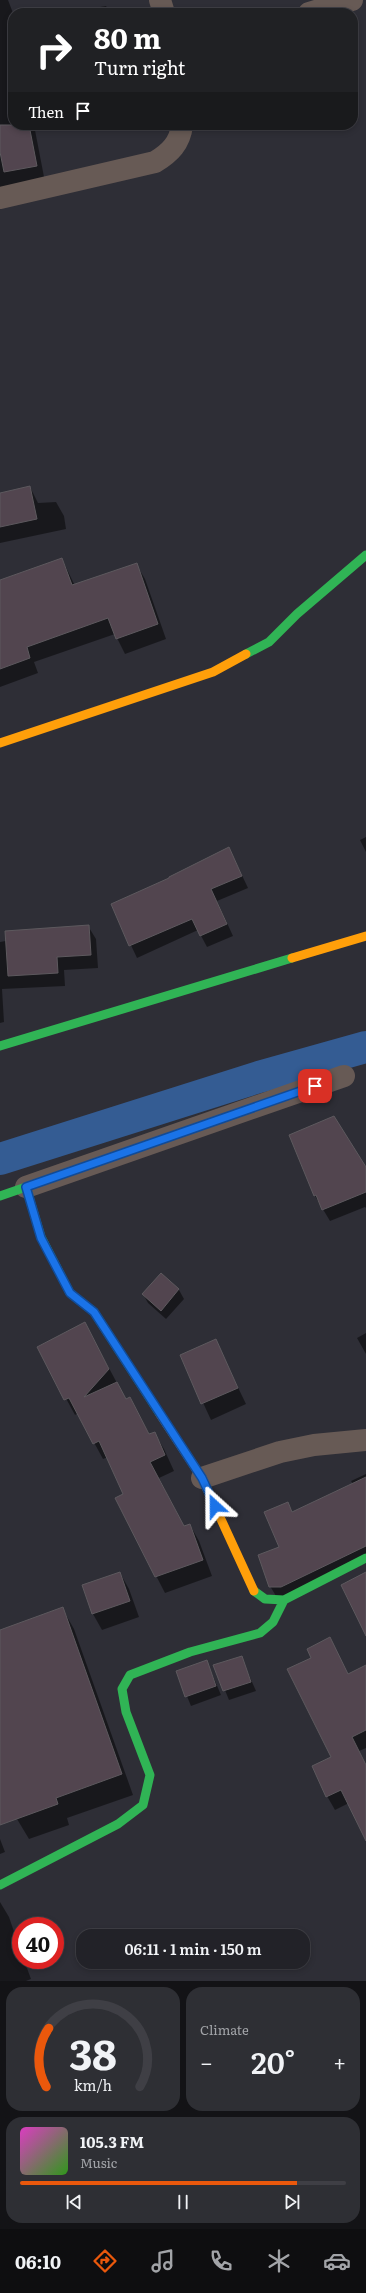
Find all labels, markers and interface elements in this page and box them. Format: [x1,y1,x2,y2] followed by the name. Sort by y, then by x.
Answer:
[94,16,161,58] text: 80 m
[28,24,80,76] icon: right
[94,54,185,81] text: Turn right
[28,100,64,123] text: Then
[72,100,94,122] icon: arrive
[298,1069,332,1103] pin
[304,1075,326,1097] icon: arrive
[194,1485,236,1527] position arrow
[12,1917,64,1969] speed limit sign: 40
[124,1937,262,1960] text: 06:11 · 1 min · 150 m
[200,2020,249,2039] text: Climate
[69,2021,117,2083] text: 38
[251,2039,295,2083] text: 20°
[200,2045,213,2078] text: −
[333,2045,346,2078] text: +
[74,2074,113,2095] text: km/h
[80,2130,144,2153] text: 105.3 FM
[80,2153,117,2172] text: Music
[63,2191,85,2213] icon: previous
[172,2191,194,2213] icon: pause
[281,2191,303,2213] icon: next
[91,2247,119,2275] icon: directions
[149,2247,177,2275] icon: music
[207,2247,235,2275] icon: phone
[265,2247,293,2275] icon: climate
[323,2247,351,2275] icon: car
[15,2248,61,2275] text: 06:10

